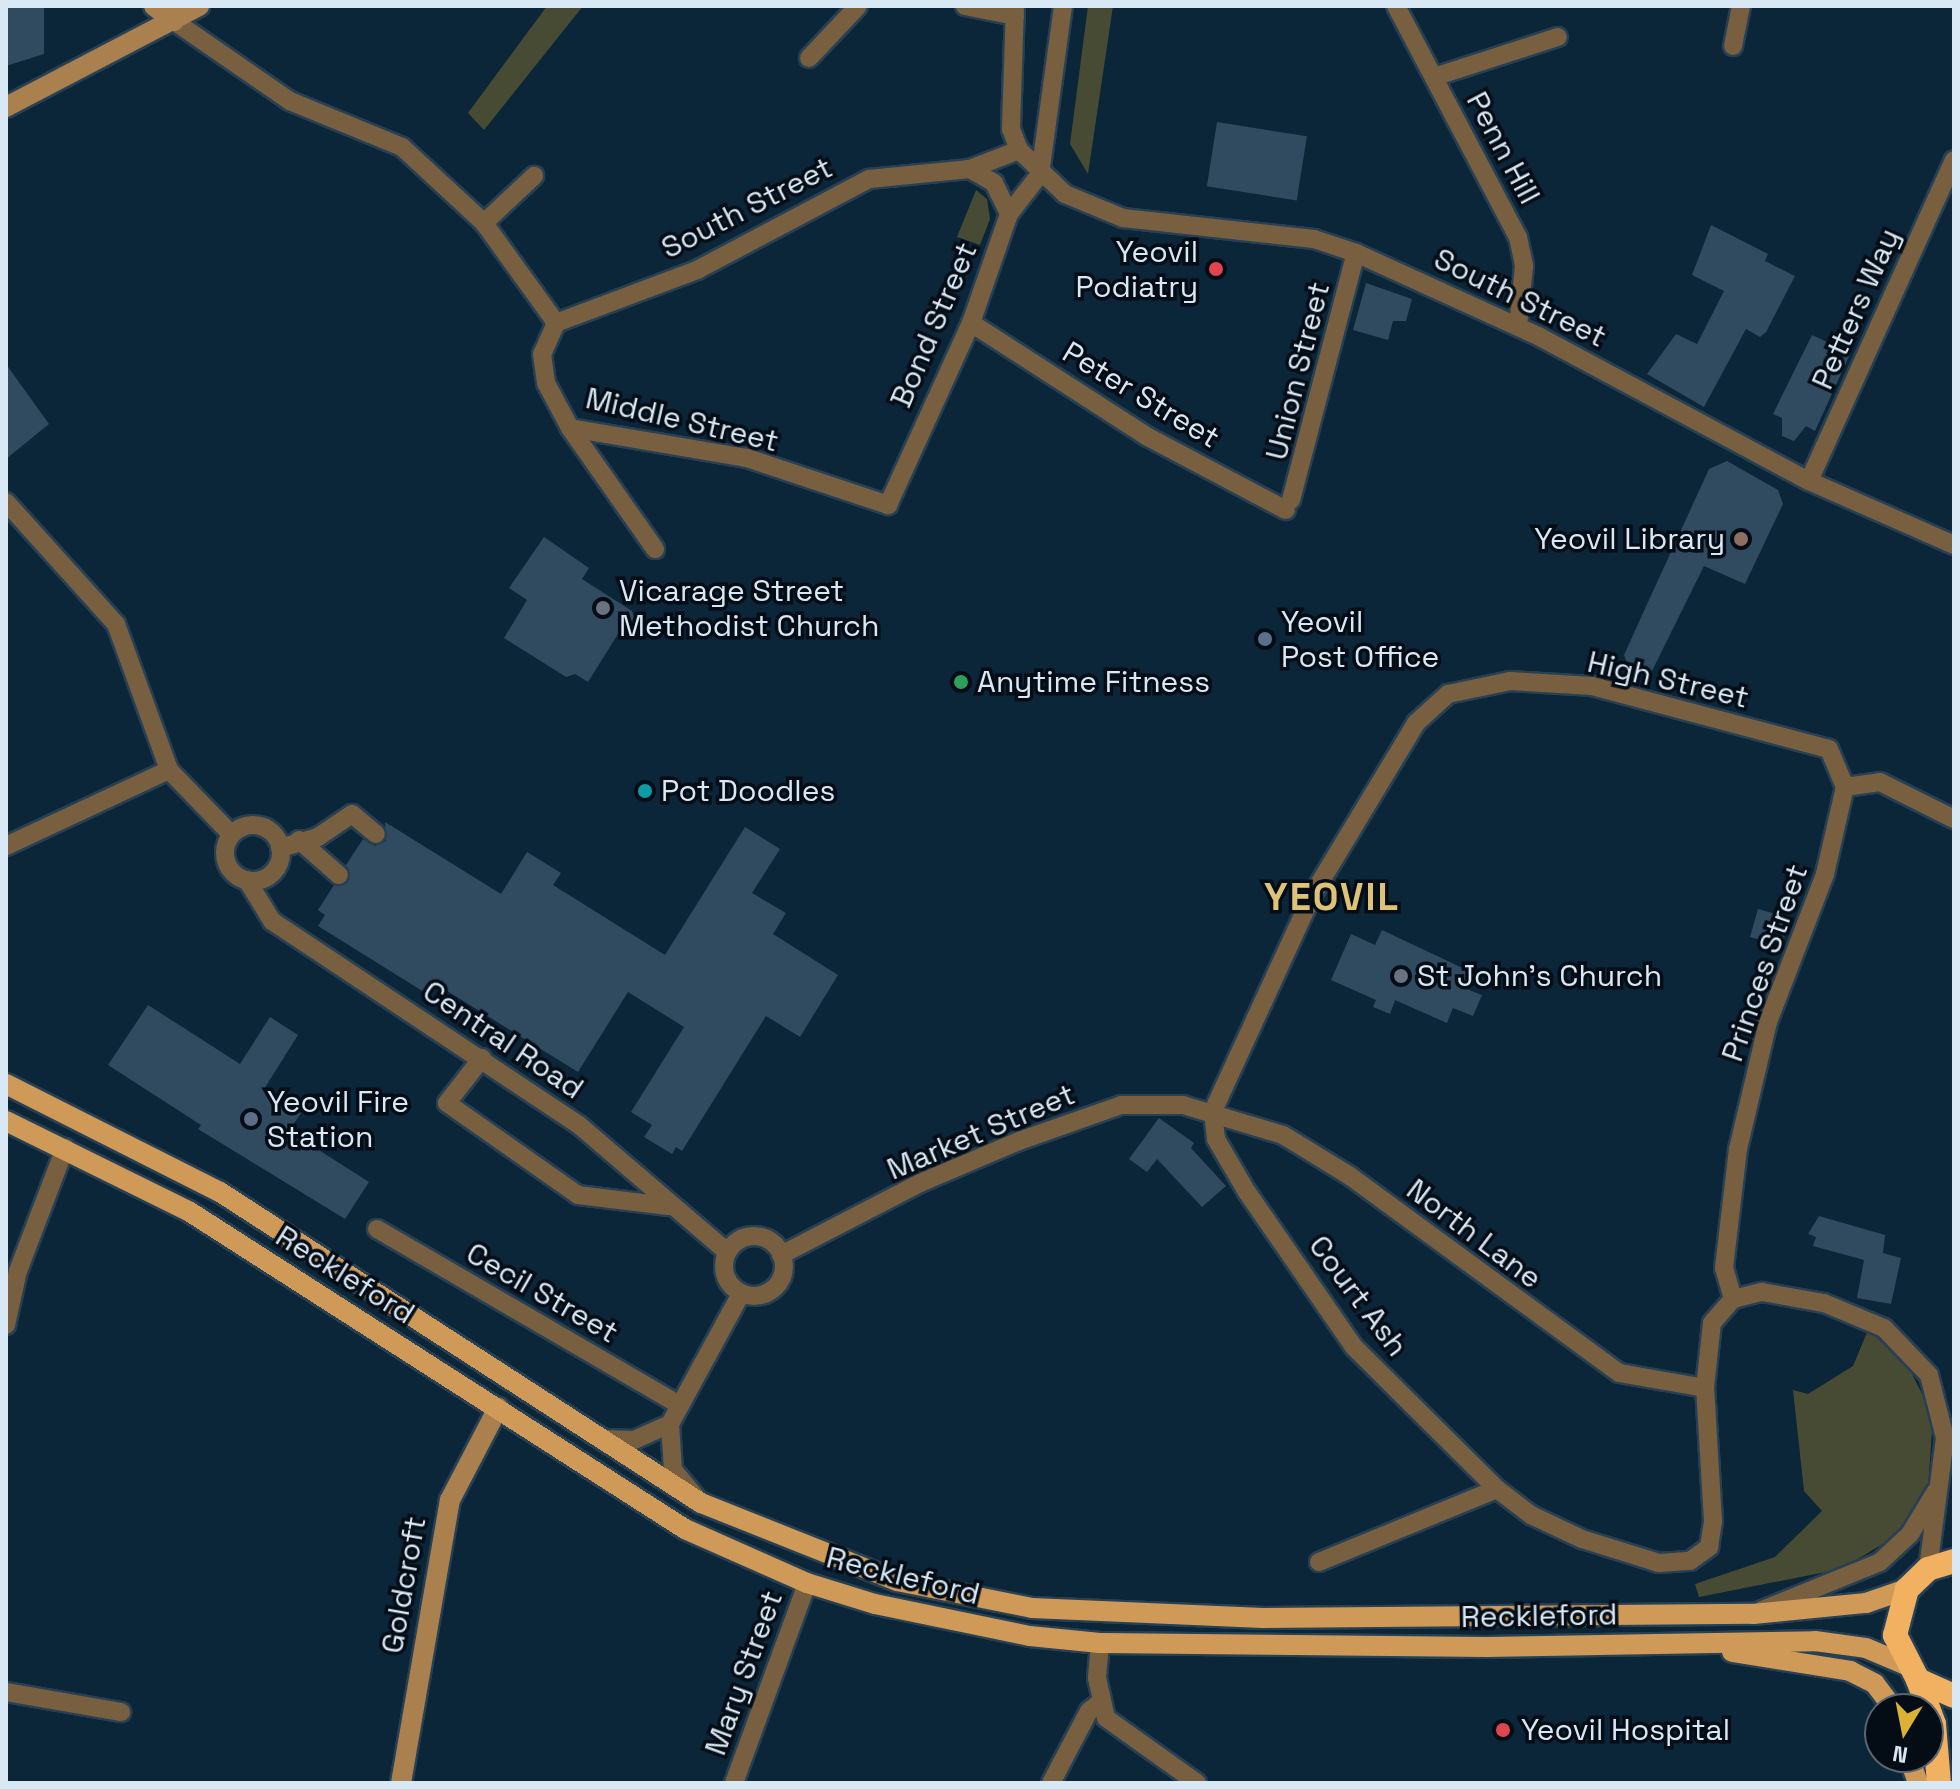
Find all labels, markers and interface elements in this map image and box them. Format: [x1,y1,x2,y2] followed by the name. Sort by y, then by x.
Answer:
[1459,86,1547,210] street label: Penn Hill
[656,150,838,266] street label: South Street
[1805,223,1907,395] street label: Petters Way
[1075,234,1198,304] place label: Yeovil Podiatry
[883,237,985,413] street label: Bond Street
[1428,241,1612,355] street label: South Street
[1205,258,1227,280] marker: Yeovil Podiatry
[1259,278,1337,464] street label: Union Street
[1056,334,1226,456] street label: Peter Street
[582,380,782,460] street label: Middle Street
[1534,521,1725,557] place label: Yeovil Library
[1732,530,1750,548] marker: Yeovil Library
[619,573,879,644] place label: Vicarage Street Methodist Church
[594,599,612,617] marker: Vicarage Street Methodist Church
[1281,604,1439,674] place label: Yeovil Post Office
[1256,630,1274,648] marker: Yeovil Post Office
[1584,644,1752,716] street label: High Street
[977,664,1210,700] place label: Anytime Fitness
[952,673,970,691] marker: Anytime Fitness
[661,773,835,809] place label: Pot Doodles
[636,782,654,800] marker: Pot Doodles
[1714,860,1816,1066] street label: Princes Street
[1264,875,1400,921] district label: YEOVIL
[1417,958,1662,994] place label: St John's Church
[1392,967,1410,985] marker: St John's Church
[416,973,590,1107] street label: Central Road
[882,1076,1080,1188] street label: Market Street
[267,1084,409,1154] place label: Yeovil Fire Station
[242,1110,260,1128] marker: Yeovil Fire Station
[1399,1172,1549,1296] street label: North Lane
[269,1218,421,1332] street label: Reckleford
[1301,1228,1415,1364] street label: Court Ash
[460,1235,624,1351] street label: Cecil Street
[374,1514,434,1656] street label: Goldcroft
[823,1540,983,1612] street label: Reckleford
[698,1586,790,1760] street label: Mary Street
[1460,1597,1618,1635] street label: Reckleford
[1864,1693,1944,1773] north arrow
[1521,1712,1730,1748] place label: Yeovil Hospital
[1492,1719,1514,1741] marker: Yeovil Hospital
[1890,1740,1910,1770] text: N

